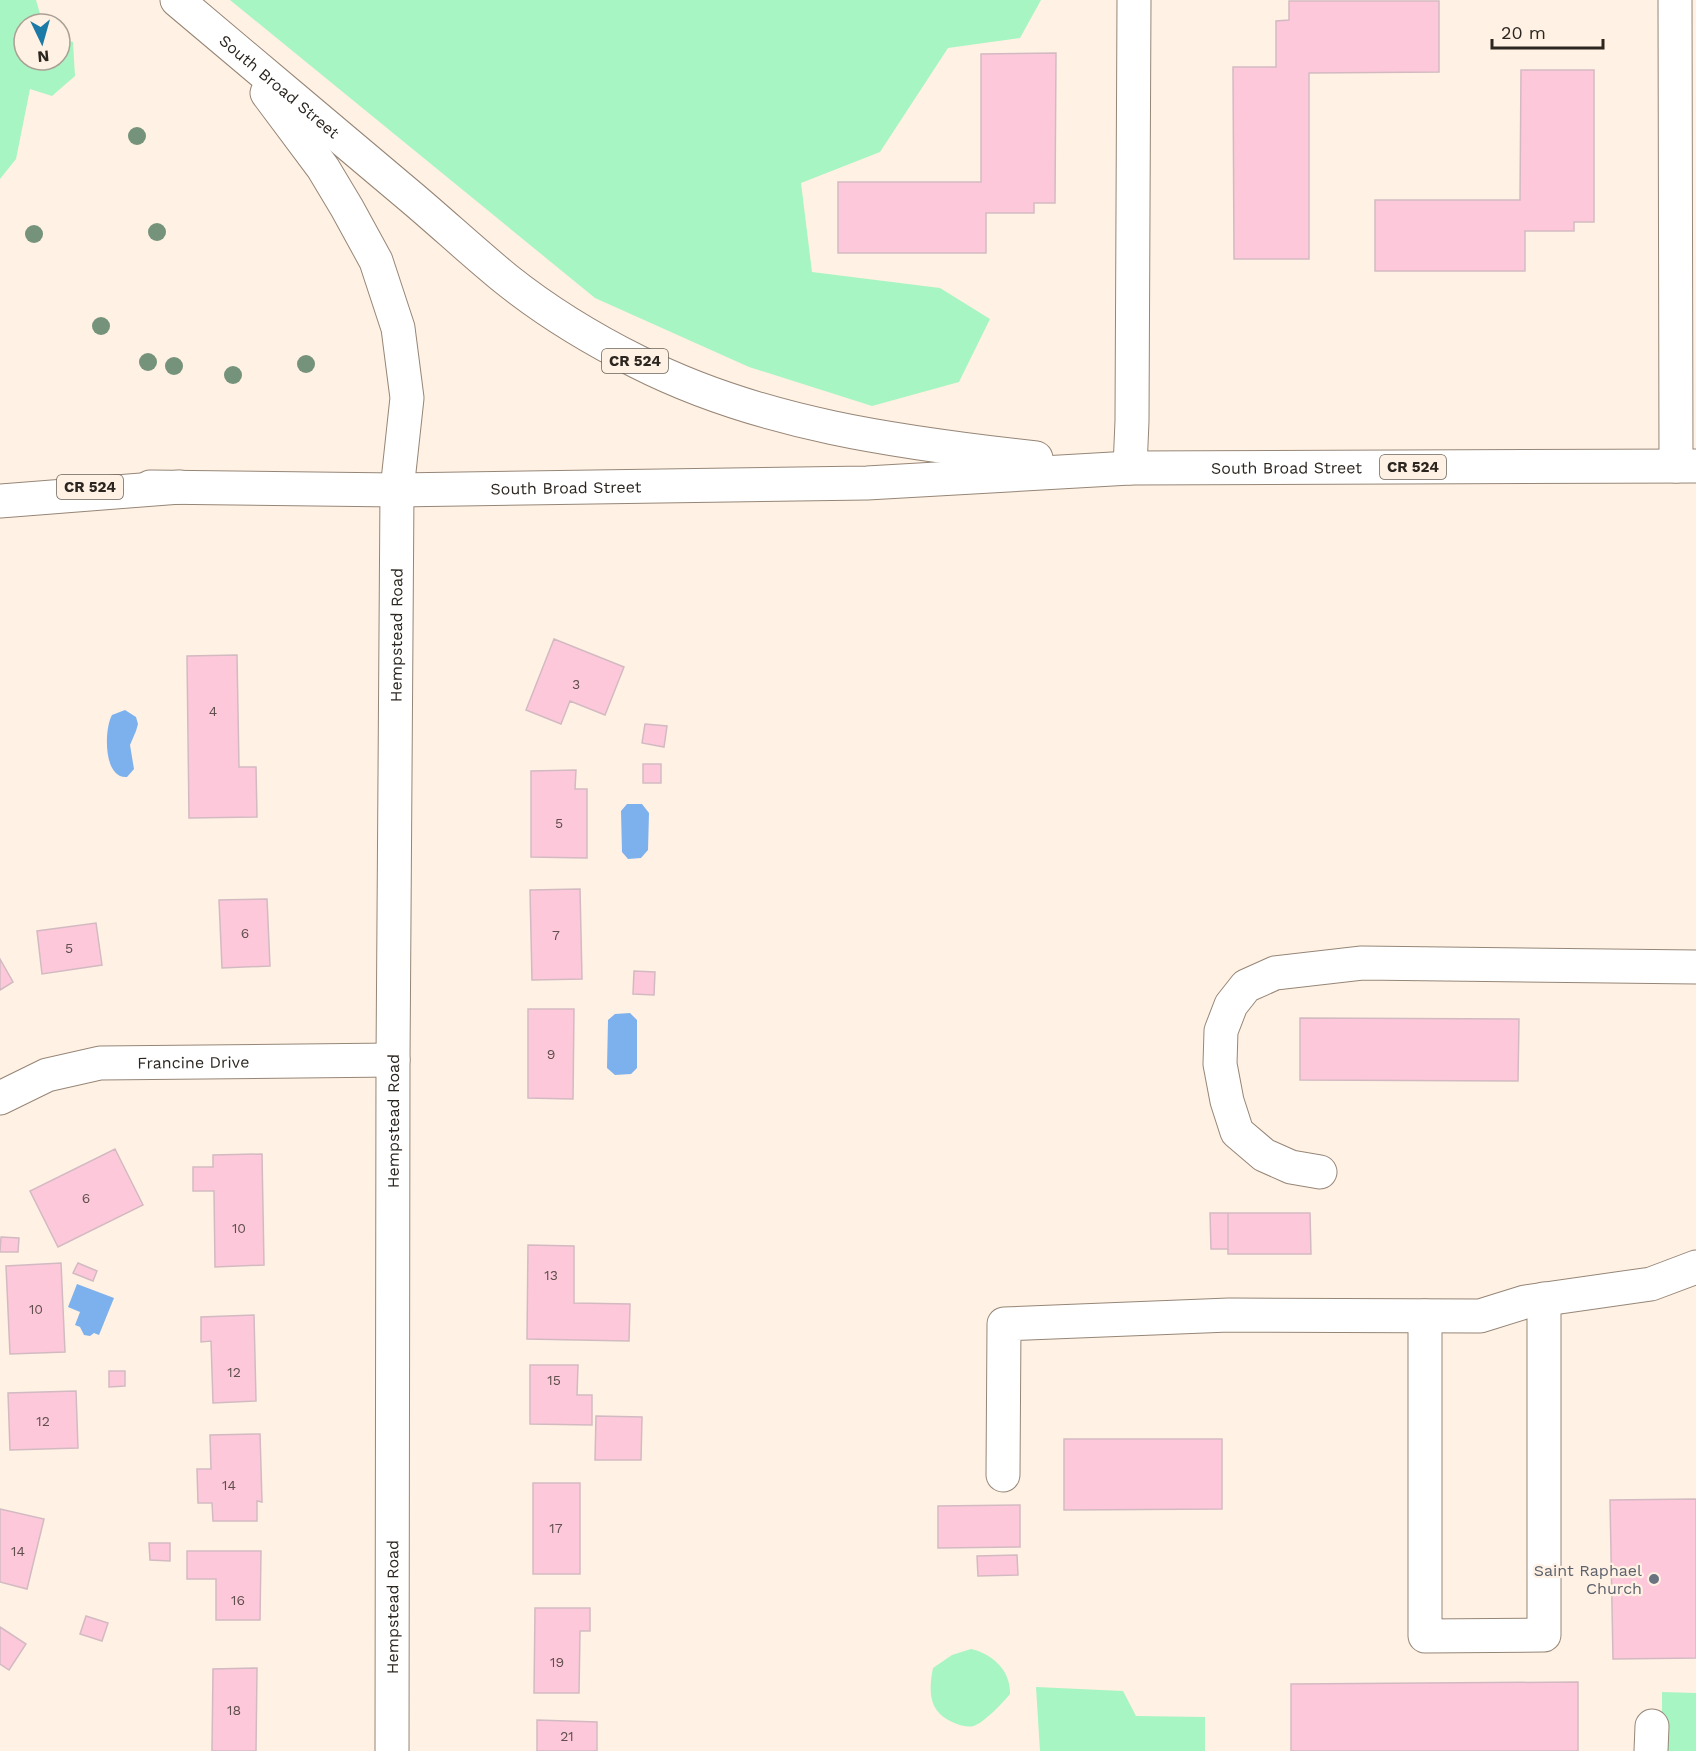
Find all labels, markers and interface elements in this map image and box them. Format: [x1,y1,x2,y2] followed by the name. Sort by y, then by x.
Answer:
[12,12,72,72] north arrow
[1492,12,1603,50] scale bar
[1501,22,1546,43] text: 20 m
[216,31,344,142] street label: South Broad Street
[37,46,50,66] text: N
[602,349,668,373] road number: CR 524
[1380,455,1446,479] road number: CR 524
[1211,458,1362,477] street label: South Broad Street
[57,475,123,499] road number: CR 524
[490,477,642,498] street label: South Broad Street
[386,568,406,702] street label: Hempstead Road
[572,676,580,692] house number: 3
[209,703,217,719] house number: 4
[555,815,563,831] house number: 5
[241,925,249,941] house number: 6
[552,927,560,943] house number: 7
[65,940,73,956] house number: 5
[547,1046,555,1062] house number: 9
[137,1052,249,1072] street label: Francine Drive
[383,1054,403,1188] street label: Hempstead Road
[82,1190,90,1206] house number: 6
[232,1220,246,1236] house number: 10
[544,1267,558,1283] house number: 13
[29,1301,43,1317] house number: 10
[227,1364,241,1380] house number: 12
[547,1372,561,1388] house number: 15
[36,1413,50,1429] house number: 12
[222,1477,236,1493] house number: 14
[549,1520,563,1536] house number: 17
[383,1540,402,1674] street label: Hempstead Road
[11,1543,25,1559] house number: 14
[1534,1561,1642,1598] place label: Saint Raphael Church
[1647,1572,1661,1586] marker: Saint Raphael Church
[231,1592,245,1608] house number: 16
[550,1654,564,1670] house number: 19
[227,1702,241,1718] house number: 18
[560,1728,574,1744] house number: 21

